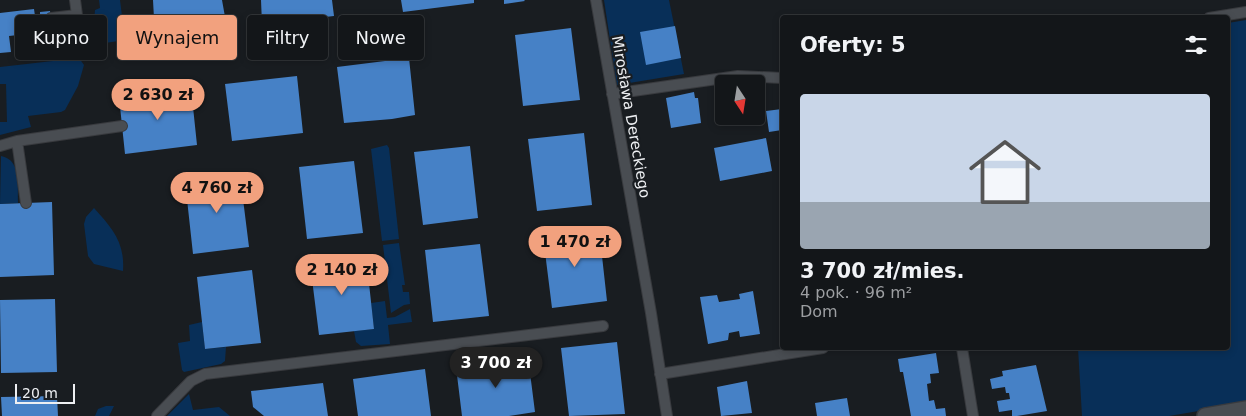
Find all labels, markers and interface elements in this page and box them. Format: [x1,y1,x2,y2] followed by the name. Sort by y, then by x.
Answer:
[15,15,107,60] chip: Kupno
[117,15,237,60] chip: Wynajem
[247,15,328,60] chip: Filtry
[338,15,424,60] chip: Nowe
[1182,31,1210,59] icon: filters
[800,33,906,57] text: Oferty: 5
[608,34,654,200] street label: Mirosława Dereckiego
[715,75,765,125] north arrow
[715,75,765,125] map controls
[106,78,210,121] pin: 2 630 zł
[123,85,193,104] text: 2 630 zł
[960,127,1050,217] icon: home
[165,172,269,214] pin: 4 760 zł
[182,178,252,197] text: 4 760 zł
[523,226,627,268] pin: 1 470 zł
[540,232,610,251] text: 1 470 zł
[290,254,394,296] pin: 2 140 zł
[800,259,965,283] text: 3 700 zł/mies.
[307,260,377,279] text: 2 140 zł
[800,283,912,302] text: 4 pok. · 96 m²
[800,302,838,321] text: Dom
[444,346,548,389] pin: 3 700 zł
[461,353,531,372] text: 3 700 zł
[15,381,75,404] scale bar
[22,385,58,401] text: 20 m

